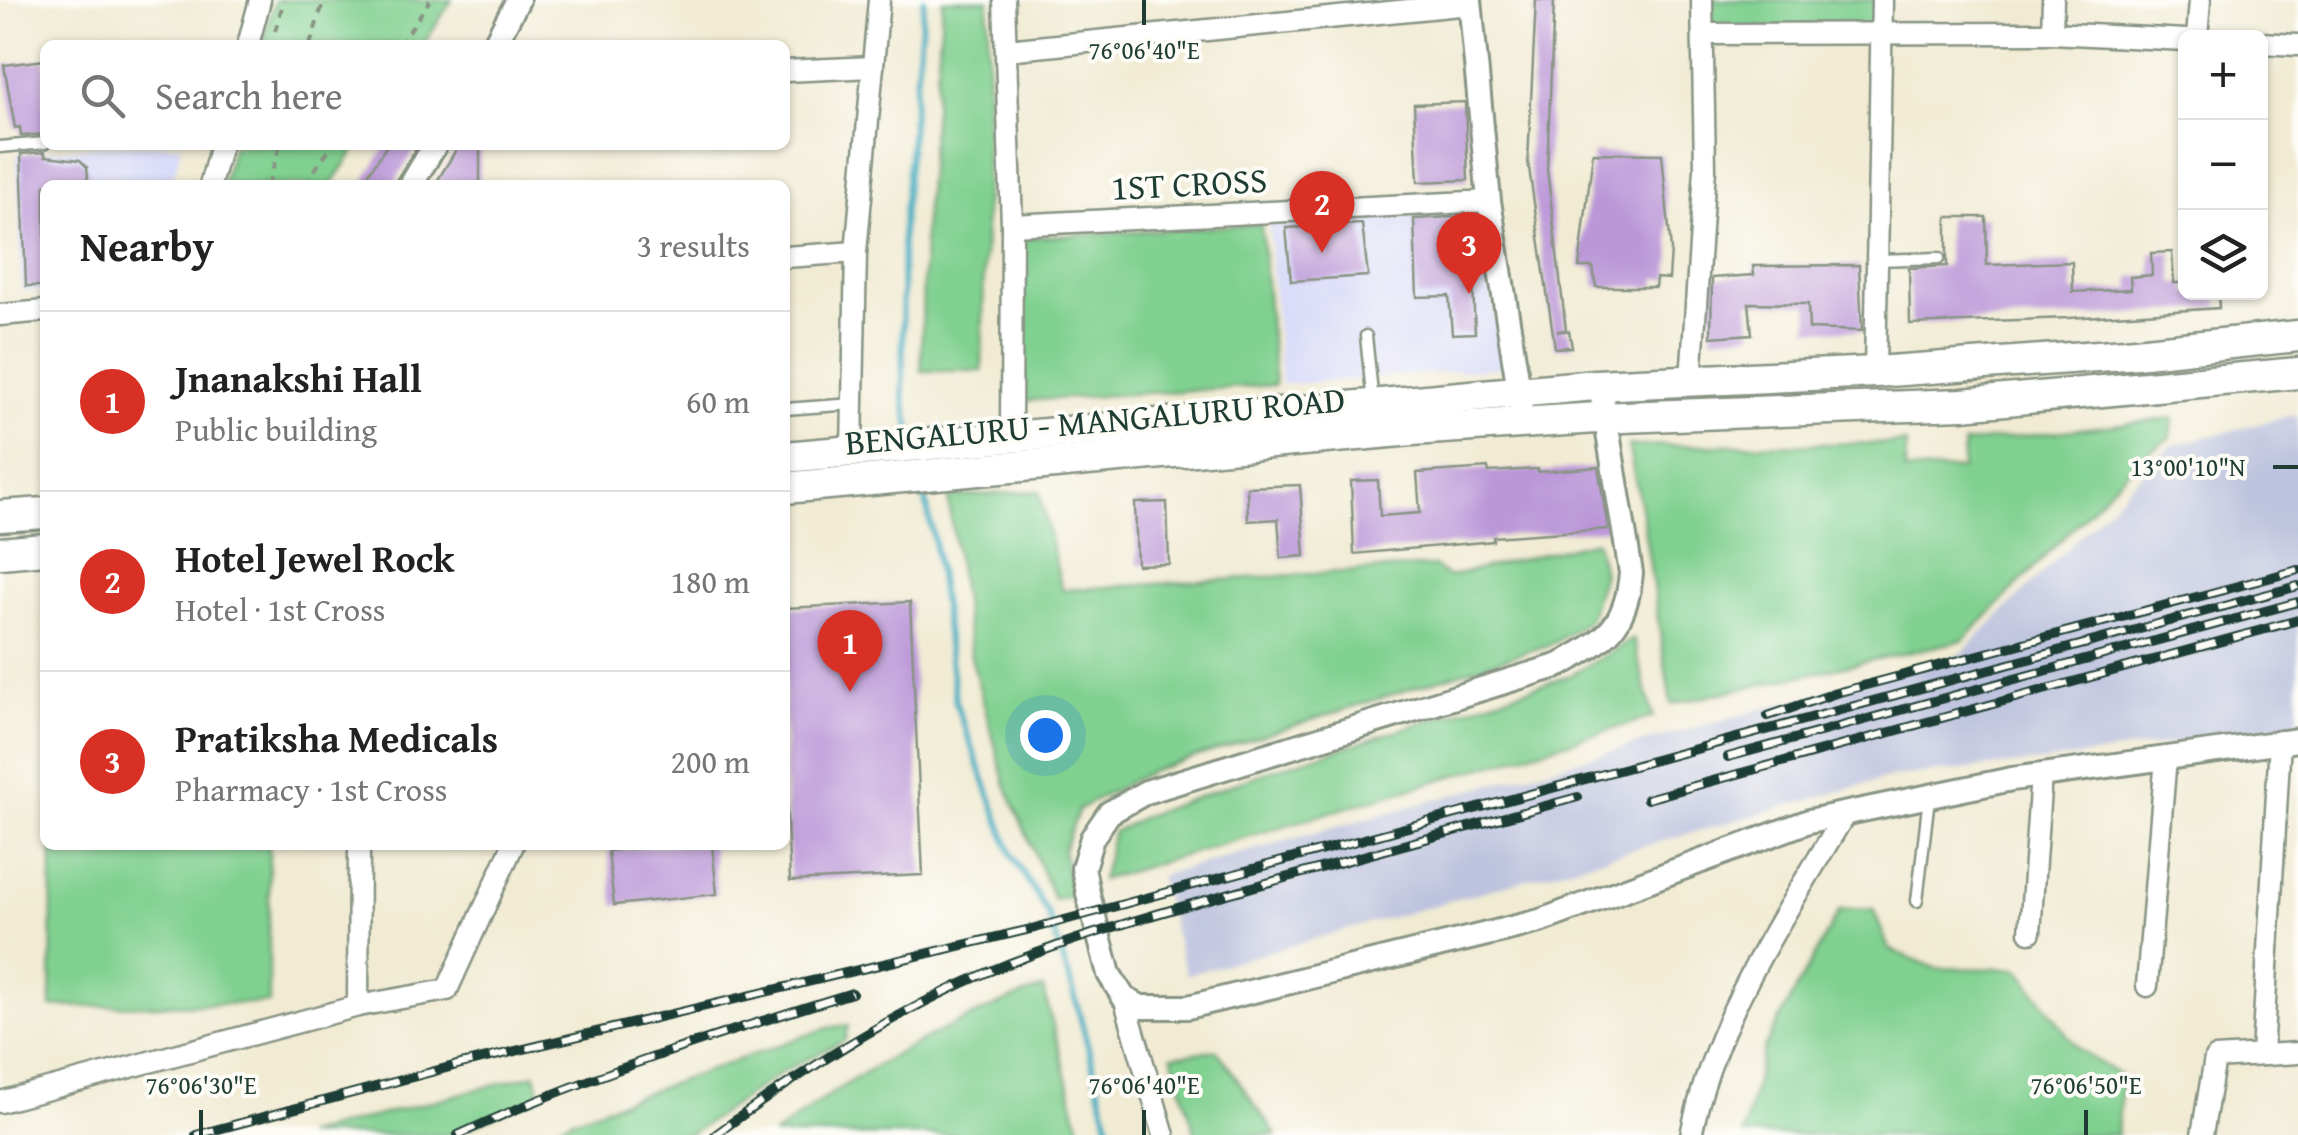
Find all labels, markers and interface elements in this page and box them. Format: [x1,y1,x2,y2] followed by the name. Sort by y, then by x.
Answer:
[2178,30,2268,300] map controls
[2178,30,2268,120] button: +
[1088,32,1200,68] text: 76°06'40"E
[40,40,790,150] search box
[155,67,343,123] text: Search here
[75,68,130,123] icon: search
[2178,120,2268,210] button: −
[1110,154,1268,213] street label: 1ST CROSS
[1290,170,1354,253] pin: 2
[2178,210,2268,300] button: layers
[1436,212,1502,294] pin: 3
[80,215,214,276] text: Nearby
[637,222,750,269] text: 3 results
[175,350,422,406] text: Jnanakshi Hall
[843,373,1347,468] street label: BENGALURU - MANGALURU ROAD
[104,378,121,425] text: 1
[686,378,750,425] text: 60 m
[175,406,377,453] text: Public building
[2131,449,2245,485] text: 13°00'10"N
[175,530,454,586] text: Hotel Jewel Rock
[104,558,121,605] text: 2
[671,558,750,605] text: 180 m
[175,586,386,633] text: Hotel · 1st Cross
[818,610,882,692] pin: 1
[175,710,498,766] text: Pratiksha Medicals
[1020,710,1071,761] your location
[104,738,121,785] text: 3
[671,738,750,785] text: 200 m
[175,766,448,813] text: Pharmacy · 1st Cross
[145,1067,257,1103] text: 76°06'30"E
[1088,1067,1200,1103] text: 76°06'40"E
[2030,1067,2142,1103] text: 76°06'50"E

